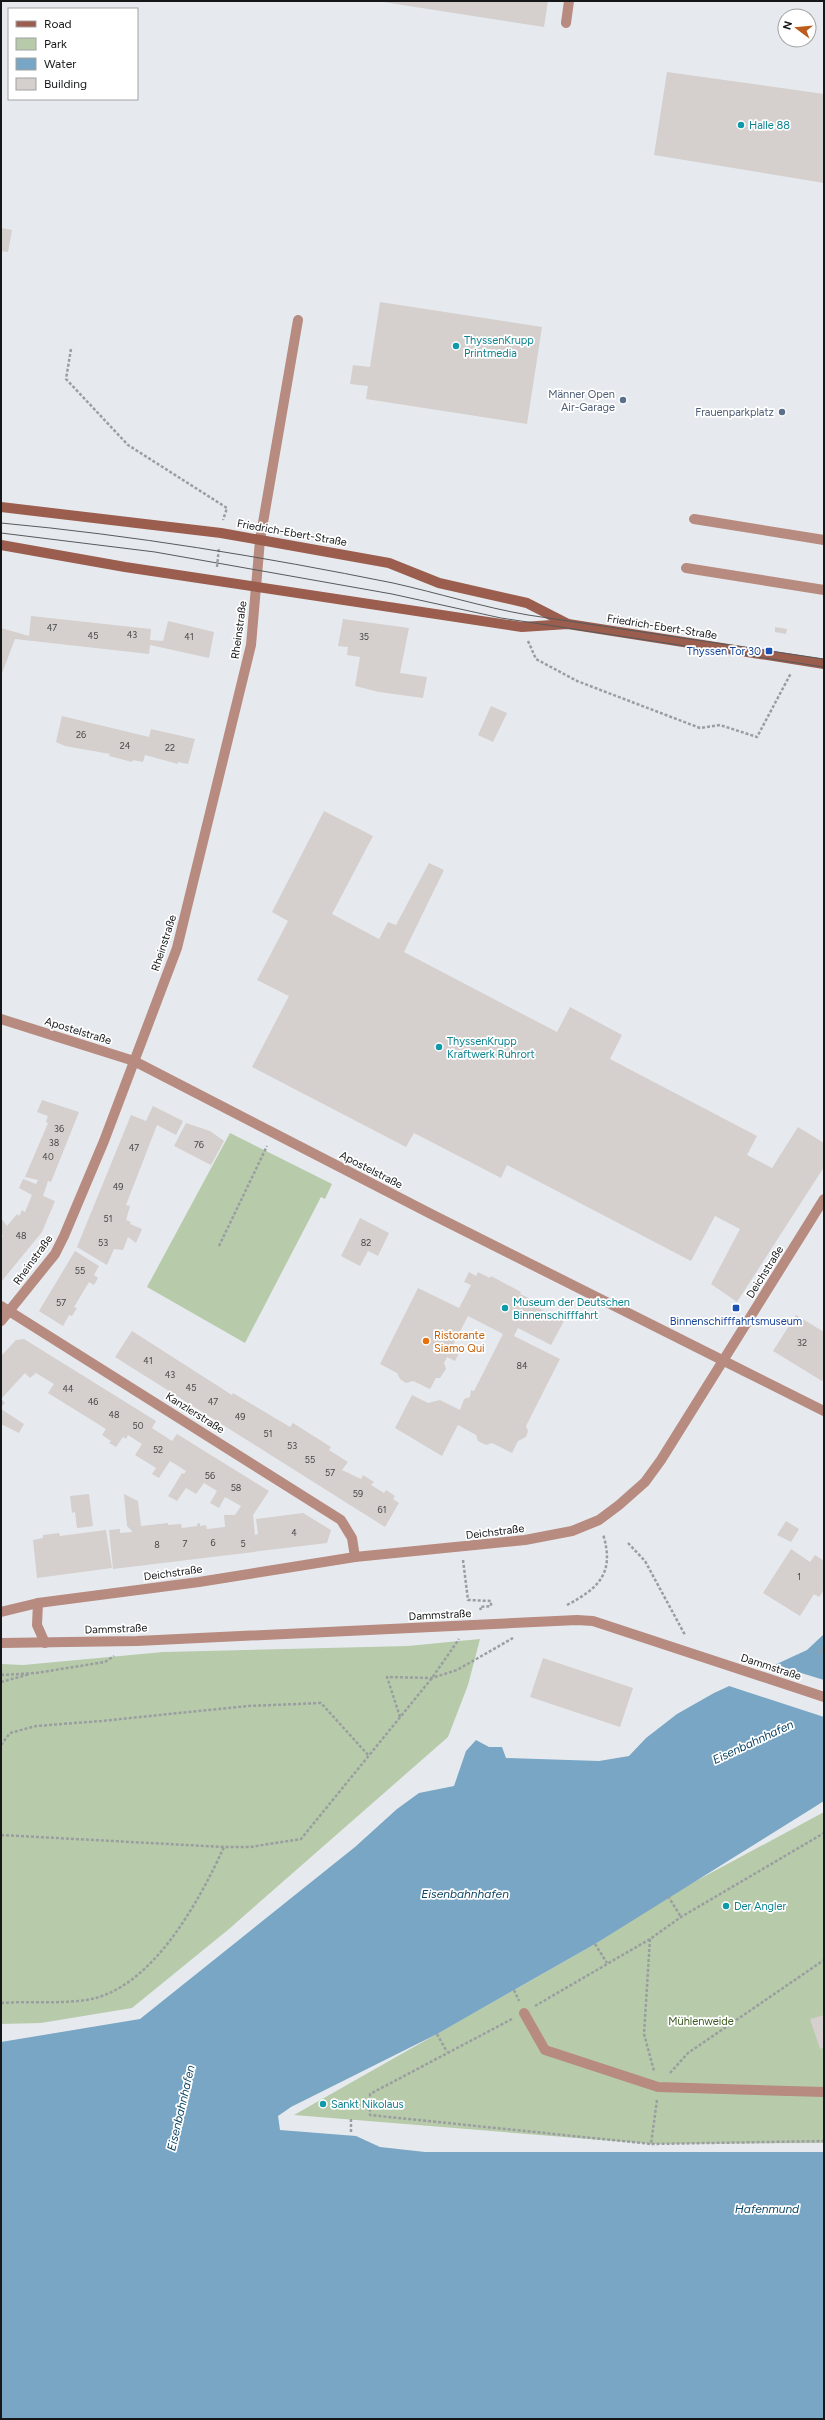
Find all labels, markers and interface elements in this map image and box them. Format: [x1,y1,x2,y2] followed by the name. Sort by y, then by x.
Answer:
[8,8,138,100] legend
[777,8,817,48] north arrow
[44,17,72,31] text: Road
[780,19,795,31] text: N
[44,37,67,51] text: Park
[44,57,76,71] text: Water
[44,77,87,91] text: Building
[749,119,790,132] place label: Halle 88
[736,120,746,130] marker: Halle 88
[464,334,534,360] place label: ThyssenKrupp Printmedia
[451,341,461,351] marker: ThyssenKrupp Printmedia
[548,388,615,414] place label: Männer Open Air-Garage
[618,395,628,405] marker: Männer Open Air-Garage
[695,406,774,419] place label: Frauenparkplatz
[777,407,787,417] marker: Frauenparkplatz
[236,517,348,549] street label: Friedrich-Ebert-Straße
[228,600,250,660] street label: Rheinstraße
[606,612,718,642] street label: Friedrich-Ebert-Straße
[47,622,57,633] house number: 47
[127,629,137,640] house number: 43
[88,630,98,641] house number: 45
[184,631,194,642] house number: 41
[359,631,369,642] house number: 35
[687,645,761,658] place label: Thyssen Tor 30
[764,646,774,656] marker: Thyssen Tor 30
[76,729,86,740] house number: 26
[120,740,131,751] house number: 24
[165,742,175,753] house number: 22
[149,913,179,973] street label: Rheinstraße
[43,1015,113,1047] street label: Apostelstraße
[447,1035,535,1061] place label: ThyssenKrupp Kraftwerk Ruhrort
[434,1042,444,1052] marker: ThyssenKrupp Kraftwerk Ruhrort
[54,1123,64,1134] house number: 36
[49,1137,60,1148] house number: 38
[194,1139,204,1150] house number: 76
[129,1142,139,1153] house number: 47
[337,1149,405,1191] street label: Apostelstraße
[42,1151,54,1162] house number: 40
[113,1181,123,1192] house number: 49
[104,1213,112,1224] house number: 51
[15,1230,27,1241] house number: 48
[11,1232,55,1288] street label: Rheinstraße
[98,1237,108,1248] house number: 53
[361,1237,371,1248] house number: 82
[744,1244,786,1300] street label: Deichstraße
[75,1265,85,1276] house number: 55
[513,1296,630,1322] place label: Museum der Deutschen Binnenschifffahrt
[56,1297,66,1308] house number: 57
[500,1303,510,1313] marker: Museum der Deutschen Binnenschifffahrt
[731,1303,741,1313] marker: Binnenschifffahrtsmuseum
[670,1315,802,1328] place label: Binnenschifffahrtsmuseum
[434,1329,485,1355] place label: Ristorante Siamo Qui
[421,1336,431,1346] marker: Ristorante Siamo Qui
[797,1337,807,1348] house number: 32
[143,1355,153,1366] house number: 41
[516,1360,528,1371] house number: 84
[165,1369,175,1380] house number: 43
[186,1382,196,1393] house number: 45
[62,1383,74,1394] house number: 44
[163,1390,227,1436] street label: Kanzlerstraße
[88,1396,98,1407] house number: 46
[208,1396,218,1407] house number: 47
[108,1409,120,1420] house number: 48
[235,1411,245,1422] house number: 49
[133,1420,144,1431] house number: 50
[264,1428,272,1439] house number: 51
[287,1440,297,1451] house number: 53
[153,1444,163,1455] house number: 52
[305,1454,315,1465] house number: 55
[325,1467,335,1478] house number: 57
[205,1470,215,1481] house number: 56
[231,1482,242,1493] house number: 58
[353,1488,363,1499] house number: 59
[378,1504,386,1515] house number: 61
[465,1522,525,1542] street label: Deichstraße
[291,1527,297,1538] house number: 4
[210,1537,216,1548] house number: 6
[183,1538,188,1549] house number: 7
[240,1538,246,1549] house number: 5
[154,1539,160,1550] house number: 8
[143,1562,203,1584] street label: Deichstraße
[797,1571,801,1582] house number: 1
[408,1607,472,1623] street label: Dammstraße
[84,1621,148,1637] street label: Dammstraße
[739,1651,803,1683] street label: Dammstraße
[710,1717,796,1767] water label: Eisenbahnhafen
[421,1887,509,1901] water label: Eisenbahnhafen
[734,1900,786,1913] place label: Der Angler
[721,1901,731,1911] marker: Der Angler
[668,2015,734,2028] park label: Mühlenweide
[164,2063,198,2152] water label: Eisenbahnhafen
[331,2098,404,2111] place label: Sankt Nikolaus
[318,2099,328,2109] marker: Sankt Nikolaus
[735,2202,800,2216] water label: Hafenmund

